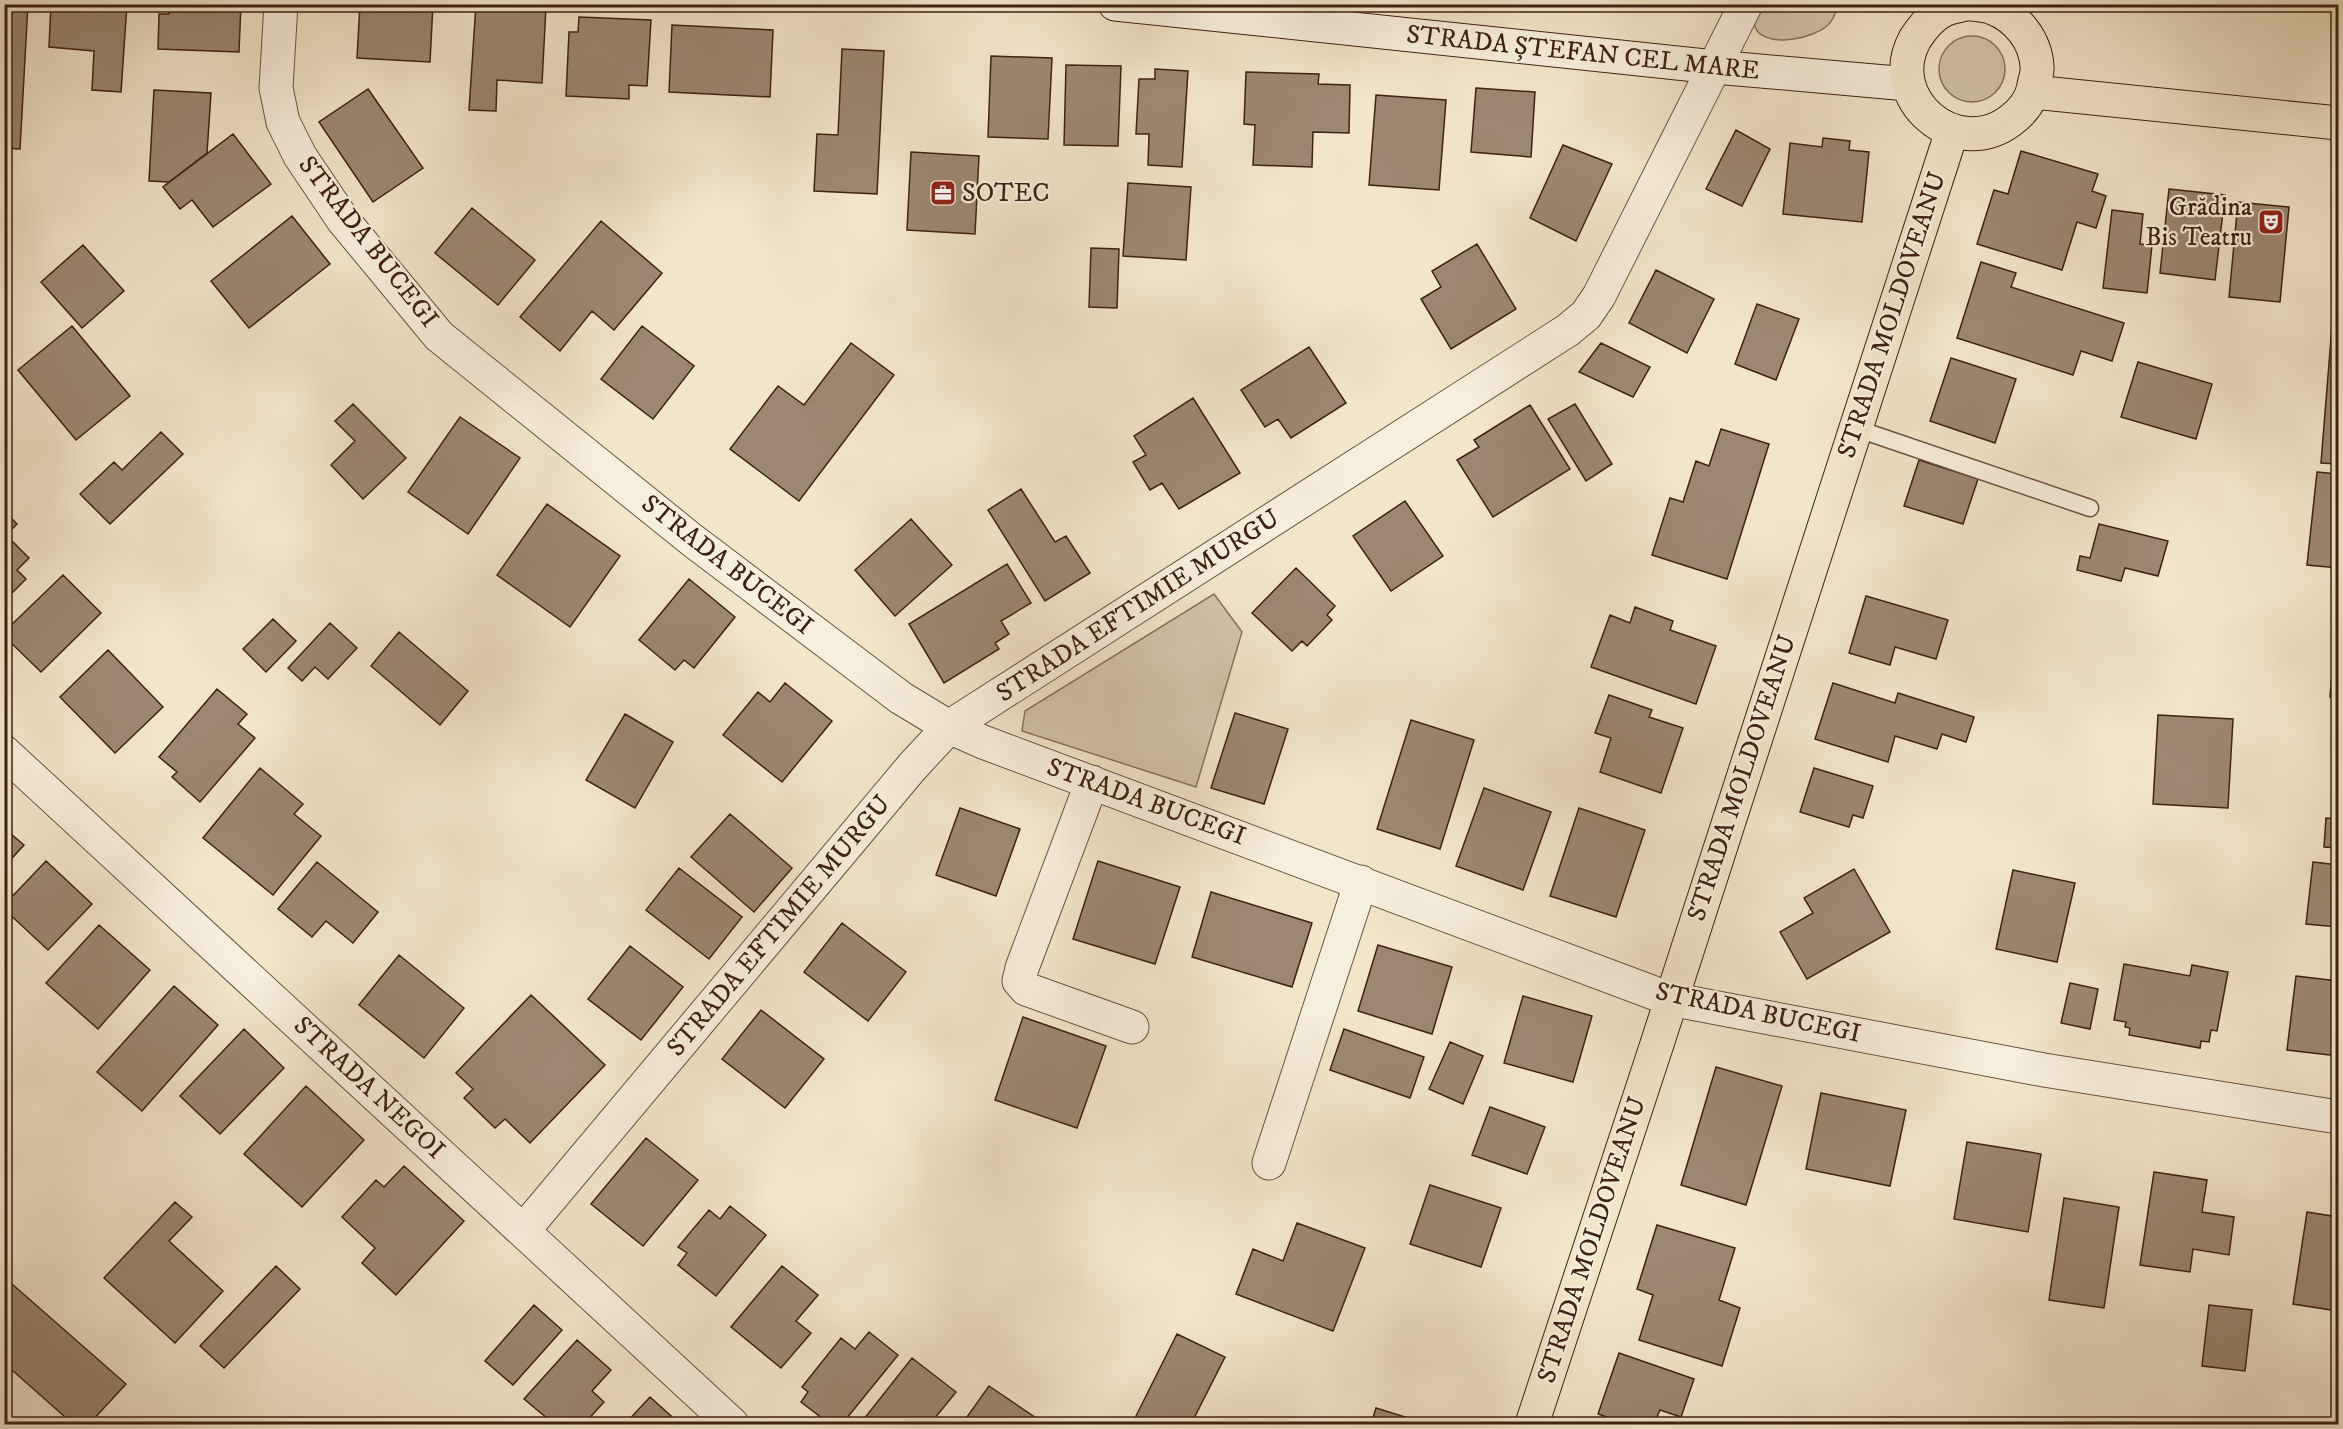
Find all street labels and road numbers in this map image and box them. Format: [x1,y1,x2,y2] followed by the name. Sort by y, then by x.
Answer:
[1405,18,1761,88] street label: STRADA ȘTEFAN CEL MARE
[291,149,445,335] street label: STRADA BUCEGI
[1830,168,1954,462] street label: STRADA MOLDOVEANU
[634,488,820,642] street label: STRADA BUCEGI
[990,502,1286,710] street label: STRADA EFTIMIE MURGU
[1680,631,1804,925] street label: STRADA MOLDOVEANU
[1042,751,1250,853] street label: STRADA BUCEGI
[660,788,898,1064] street label: STRADA EFTIMIE MURGU
[1652,975,1864,1051] street label: STRADA BUCEGI
[286,1009,452,1167] street label: STRADA NEGOI
[1530,1093,1654,1387] street label: STRADA MOLDOVEANU

